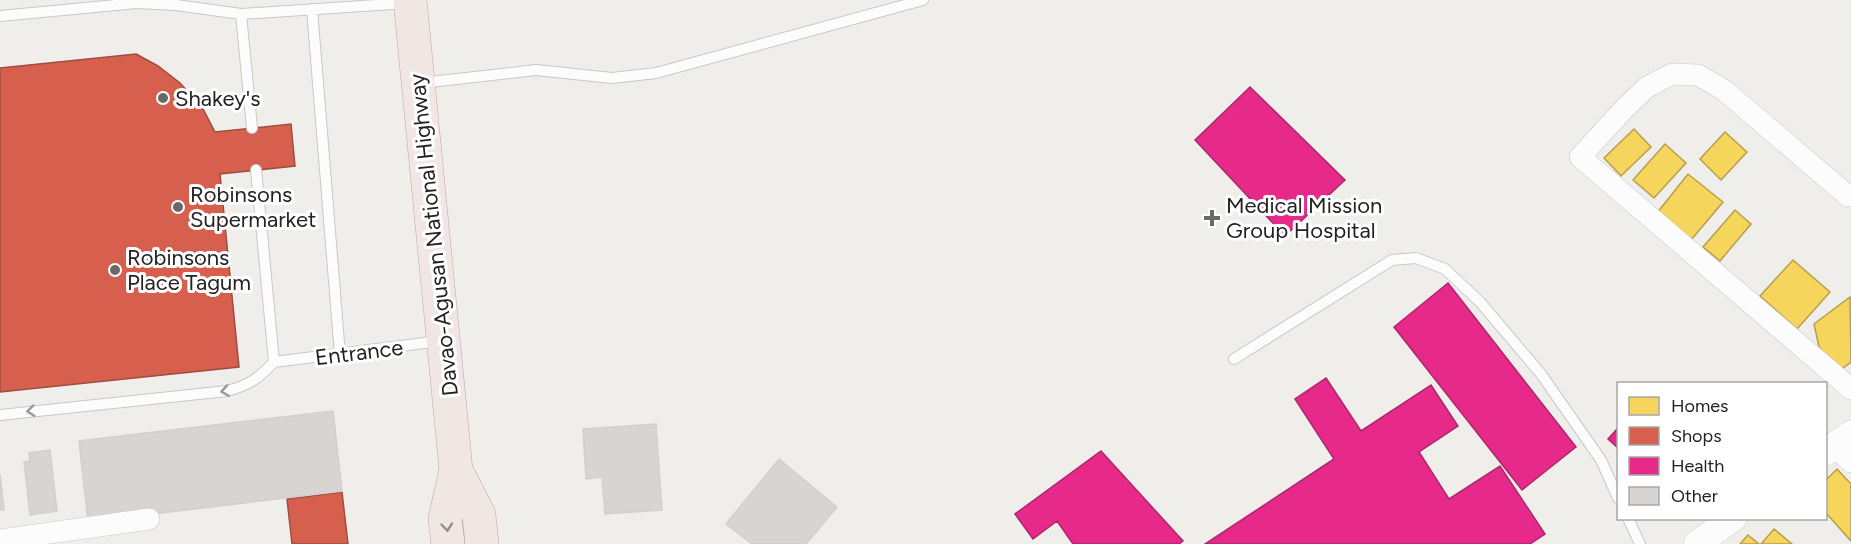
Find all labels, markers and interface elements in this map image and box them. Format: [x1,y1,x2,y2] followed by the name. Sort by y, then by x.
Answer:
[403,72,464,398] street label: Davao-Agusan National Highway
[175,85,260,112] place label: Shakey's
[156,91,170,105] marker: Shakey's
[190,181,316,233] place label: Robinsons Supermarket
[1226,192,1382,244] place label: Medical Mission Group Hospital
[171,200,185,214] marker: Robinsons Supermarket
[1203,209,1221,227] marker: Medical Mission Group Hospital
[127,244,251,296] place label: Robinsons Place Tagum
[108,263,122,277] marker: Robinsons Place Tagum
[314,334,405,371] street label: Entrance
[1617,382,1827,520] legend
[220,384,230,396] one-way arrow
[1671,395,1729,417] text: Homes
[27,404,36,417] one-way arrow
[1671,425,1722,447] text: Shops
[1671,455,1724,477] text: Health
[1671,485,1718,507] text: Other
[440,523,453,532] one-way arrow

